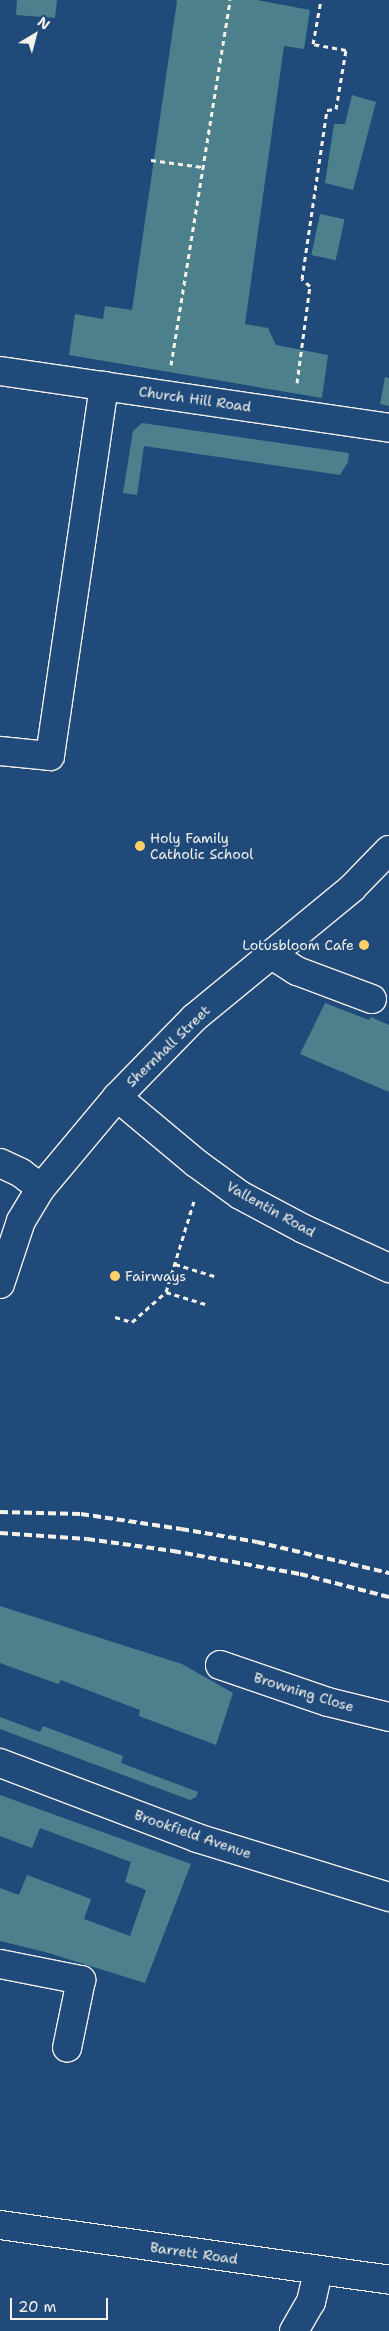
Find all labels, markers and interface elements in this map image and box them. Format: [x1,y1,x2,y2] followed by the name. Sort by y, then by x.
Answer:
[10,10,60,60] north arrow
[34,12,54,34] text: N
[138,383,252,415] street label: Church Hill Road
[150,830,254,862] place label: Holy Family Catholic School
[134,840,146,852] marker: Holy Family Catholic School
[242,937,354,953] place label: Lotusbloom Cafe
[358,939,370,951] marker: Lotusbloom Cafe
[123,1002,213,1090] street label: Shernhall Street
[223,1178,319,1240] street label: Vallentin Road
[125,1268,186,1284] place label: Fairways
[109,1270,121,1282] marker: Fairways
[252,1669,356,1715] street label: Browning Close
[132,1806,254,1862] street label: Brookfield Avenue
[149,2239,239,2267] street label: Barrett Road
[12,2288,110,2320] scale bar
[18,2297,57,2317] text: 20 m

